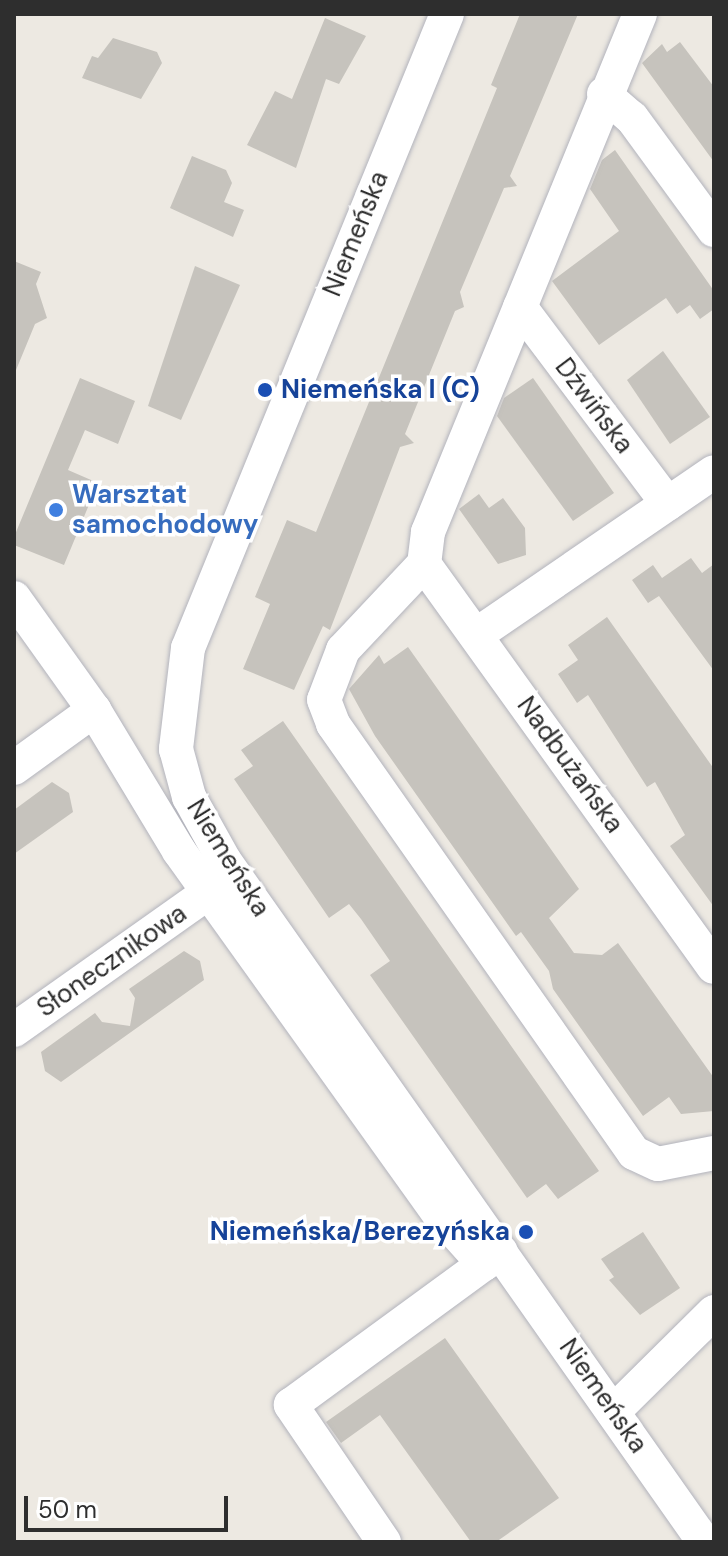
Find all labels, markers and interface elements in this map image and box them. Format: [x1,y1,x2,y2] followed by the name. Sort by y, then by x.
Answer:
[317,167,395,301] street label: Niemeńska
[548,352,640,460] street label: Dźwińska
[281,374,480,406] place label: Niemeńska I (C)
[256,381,274,399] marker: Niemeńska I (C)
[72,479,259,540] place label: Warsztat samochodowy
[47,501,65,519] marker: Warsztat samochodowy
[510,691,630,839] street label: Nadbużańska
[180,794,276,922] street label: Niemeńska
[31,898,193,1024] street label: Słonecznikowa
[210,1216,510,1248] place label: Niemeńska/Berezyńska
[517,1223,535,1241] marker: Niemeńska/Berezyńska
[552,1333,654,1459] street label: Niemeńska
[28,1480,232,1530] scale bar
[38,1494,97,1525] text: 50 m

